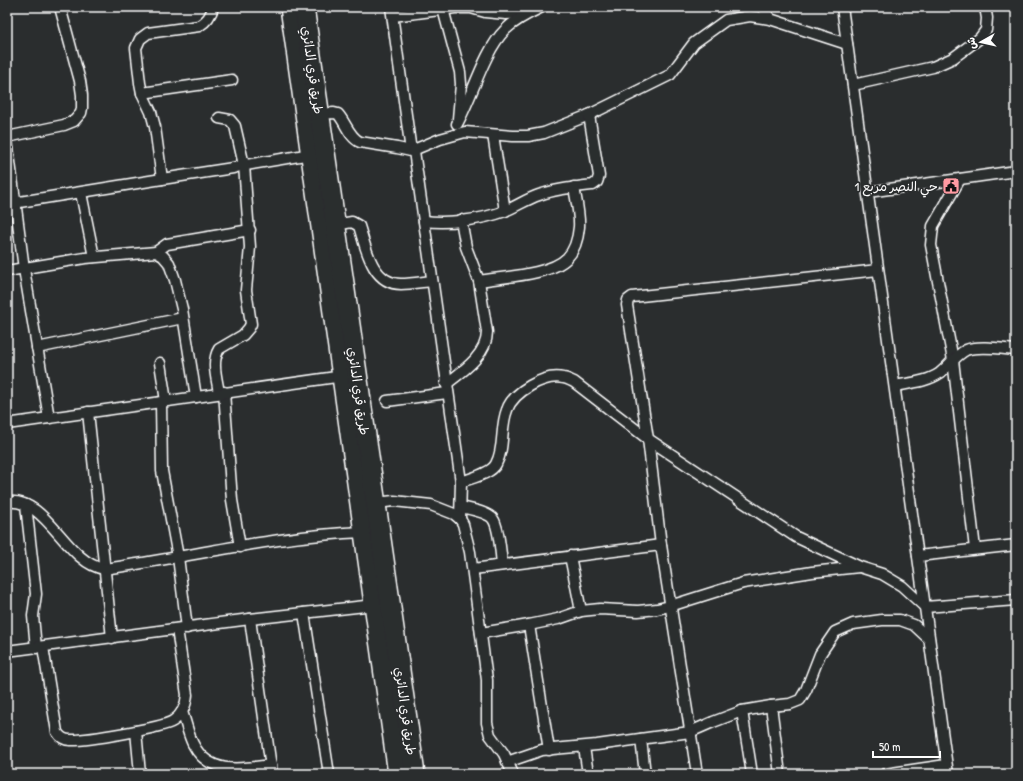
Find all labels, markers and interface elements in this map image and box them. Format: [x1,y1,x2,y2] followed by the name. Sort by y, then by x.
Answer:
[961,22,1001,62] north arrow
[297,25,328,115] street label: طريق قري الدائري
[963,36,979,50] text: ش
[941,176,961,196] public building icon: حي النصر مربع 1
[854,177,938,198] place label: حي النصر مربع 1
[343,346,374,436] street label: طريق قري الدائري
[390,666,421,756] street label: طريق قري الدائري
[873,733,940,759] scale bar
[879,738,900,755] text: 50 m

